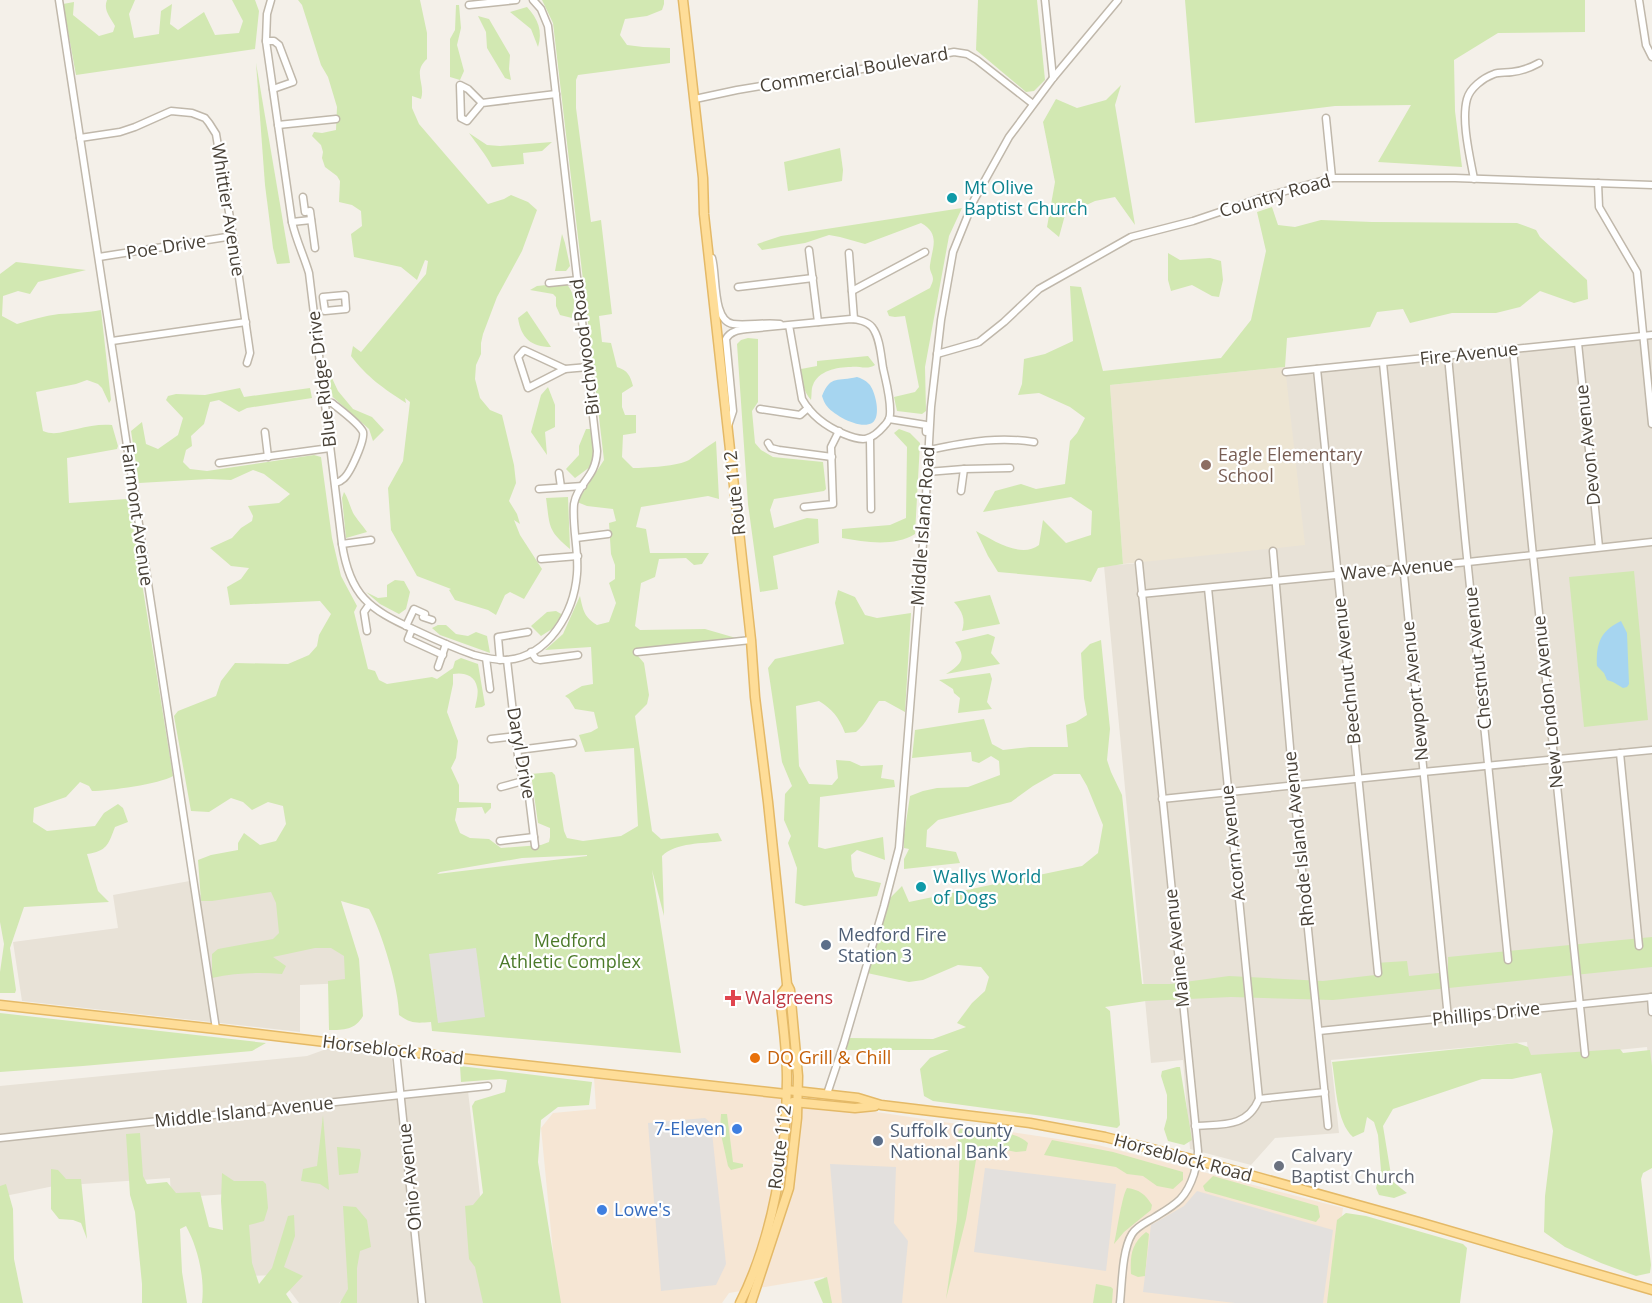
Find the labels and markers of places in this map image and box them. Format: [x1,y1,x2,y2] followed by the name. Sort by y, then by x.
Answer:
[964,175,1088,220] place label: Mt Olive Baptist Church
[945,191,959,205] marker: Mt Olive Baptist Church
[1218,442,1363,487] place label: Eagle Elementary School
[1199,458,1213,472] marker: Eagle Elementary School
[933,864,1041,909] place label: Wallys World of Dogs
[914,880,928,894] marker: Wallys World of Dogs
[838,922,947,967] place label: Medford Fire Station 3
[819,938,833,952] marker: Medford Fire Station 3
[745,985,833,1009] place label: Walgreens
[726,991,740,1005] marker: Walgreens
[767,1045,891,1069] place label: DQ Grill & Chill
[748,1051,762,1065] marker: DQ Grill & Chill
[654,1116,725,1140] place label: 7-Eleven
[890,1118,1013,1163] place label: Suffolk County National Bank
[730,1122,744,1136] marker: 7-Eleven
[871,1134,885,1148] marker: Suffolk County National Bank
[1291,1143,1415,1188] place label: Calvary Baptist Church
[1272,1159,1286,1173] marker: Calvary Baptist Church
[614,1197,671,1221] place label: Lowe's
[595,1203,609,1217] marker: Lowe's

